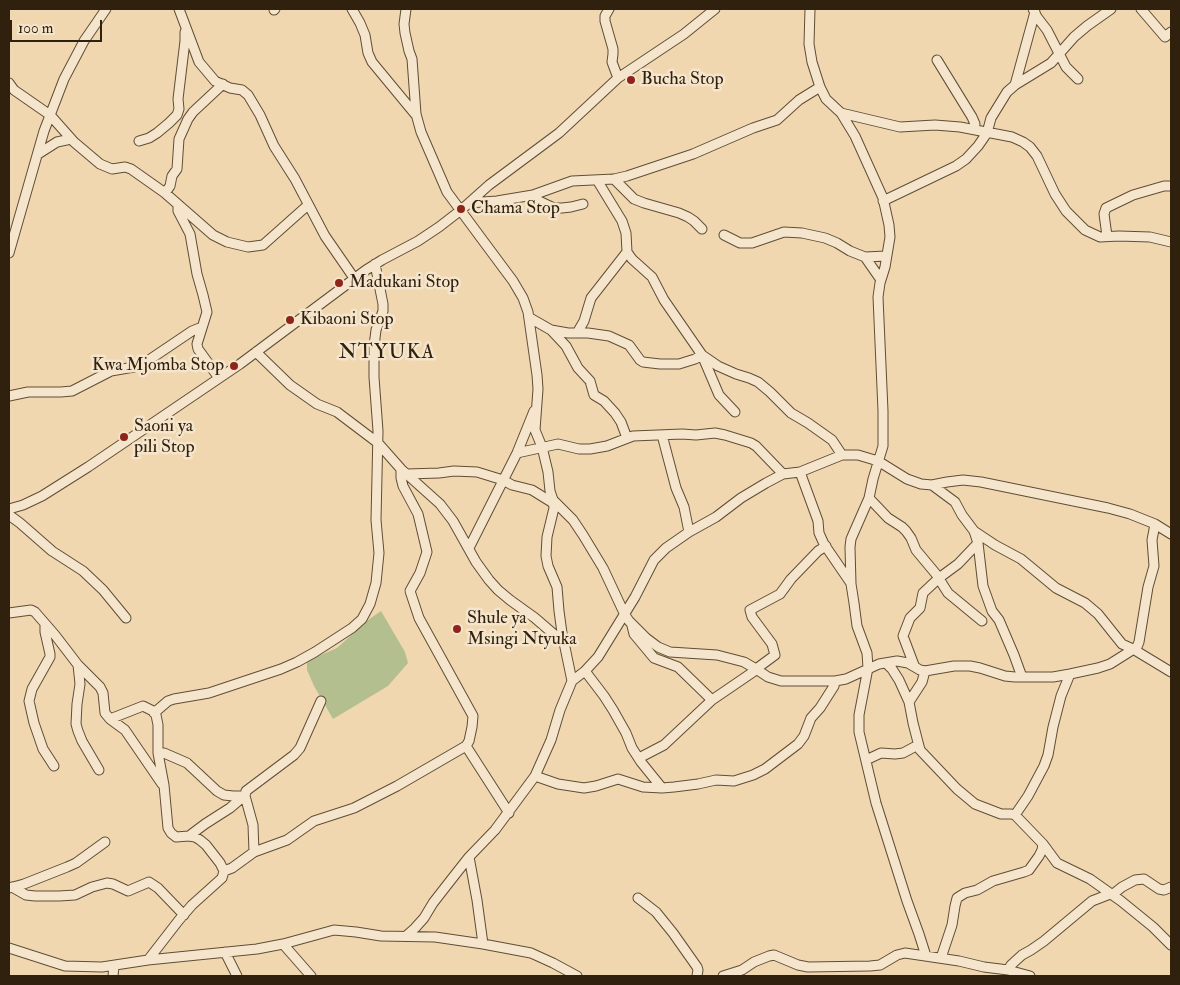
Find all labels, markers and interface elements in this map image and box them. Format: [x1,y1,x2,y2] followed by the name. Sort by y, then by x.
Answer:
[12,10,105,42] scale bar
[18,19,53,38] text: 100 m
[641,69,724,91] place label: Bucha Stop
[625,74,637,86] marker: Bucha Stop
[471,198,560,220] place label: Chama Stop
[455,203,467,215] marker: Chama Stop
[349,272,459,294] place label: Madukani Stop
[333,277,345,289] marker: Madukani Stop
[300,309,394,331] place label: Kibaoni Stop
[284,314,296,326] marker: Kibaoni Stop
[338,342,436,366] district label: NTYUKA
[92,355,224,377] place label: Kwa Mjomba Stop
[228,360,240,372] marker: Kwa Mjomba Stop
[134,416,195,458] place label: Saoni ya pili Stop
[118,431,130,443] marker: Saoni ya pili Stop
[467,608,577,650] place label: Shule ya Msingi Ntyuka
[451,623,463,635] marker: Shule ya Msingi Ntyuka

